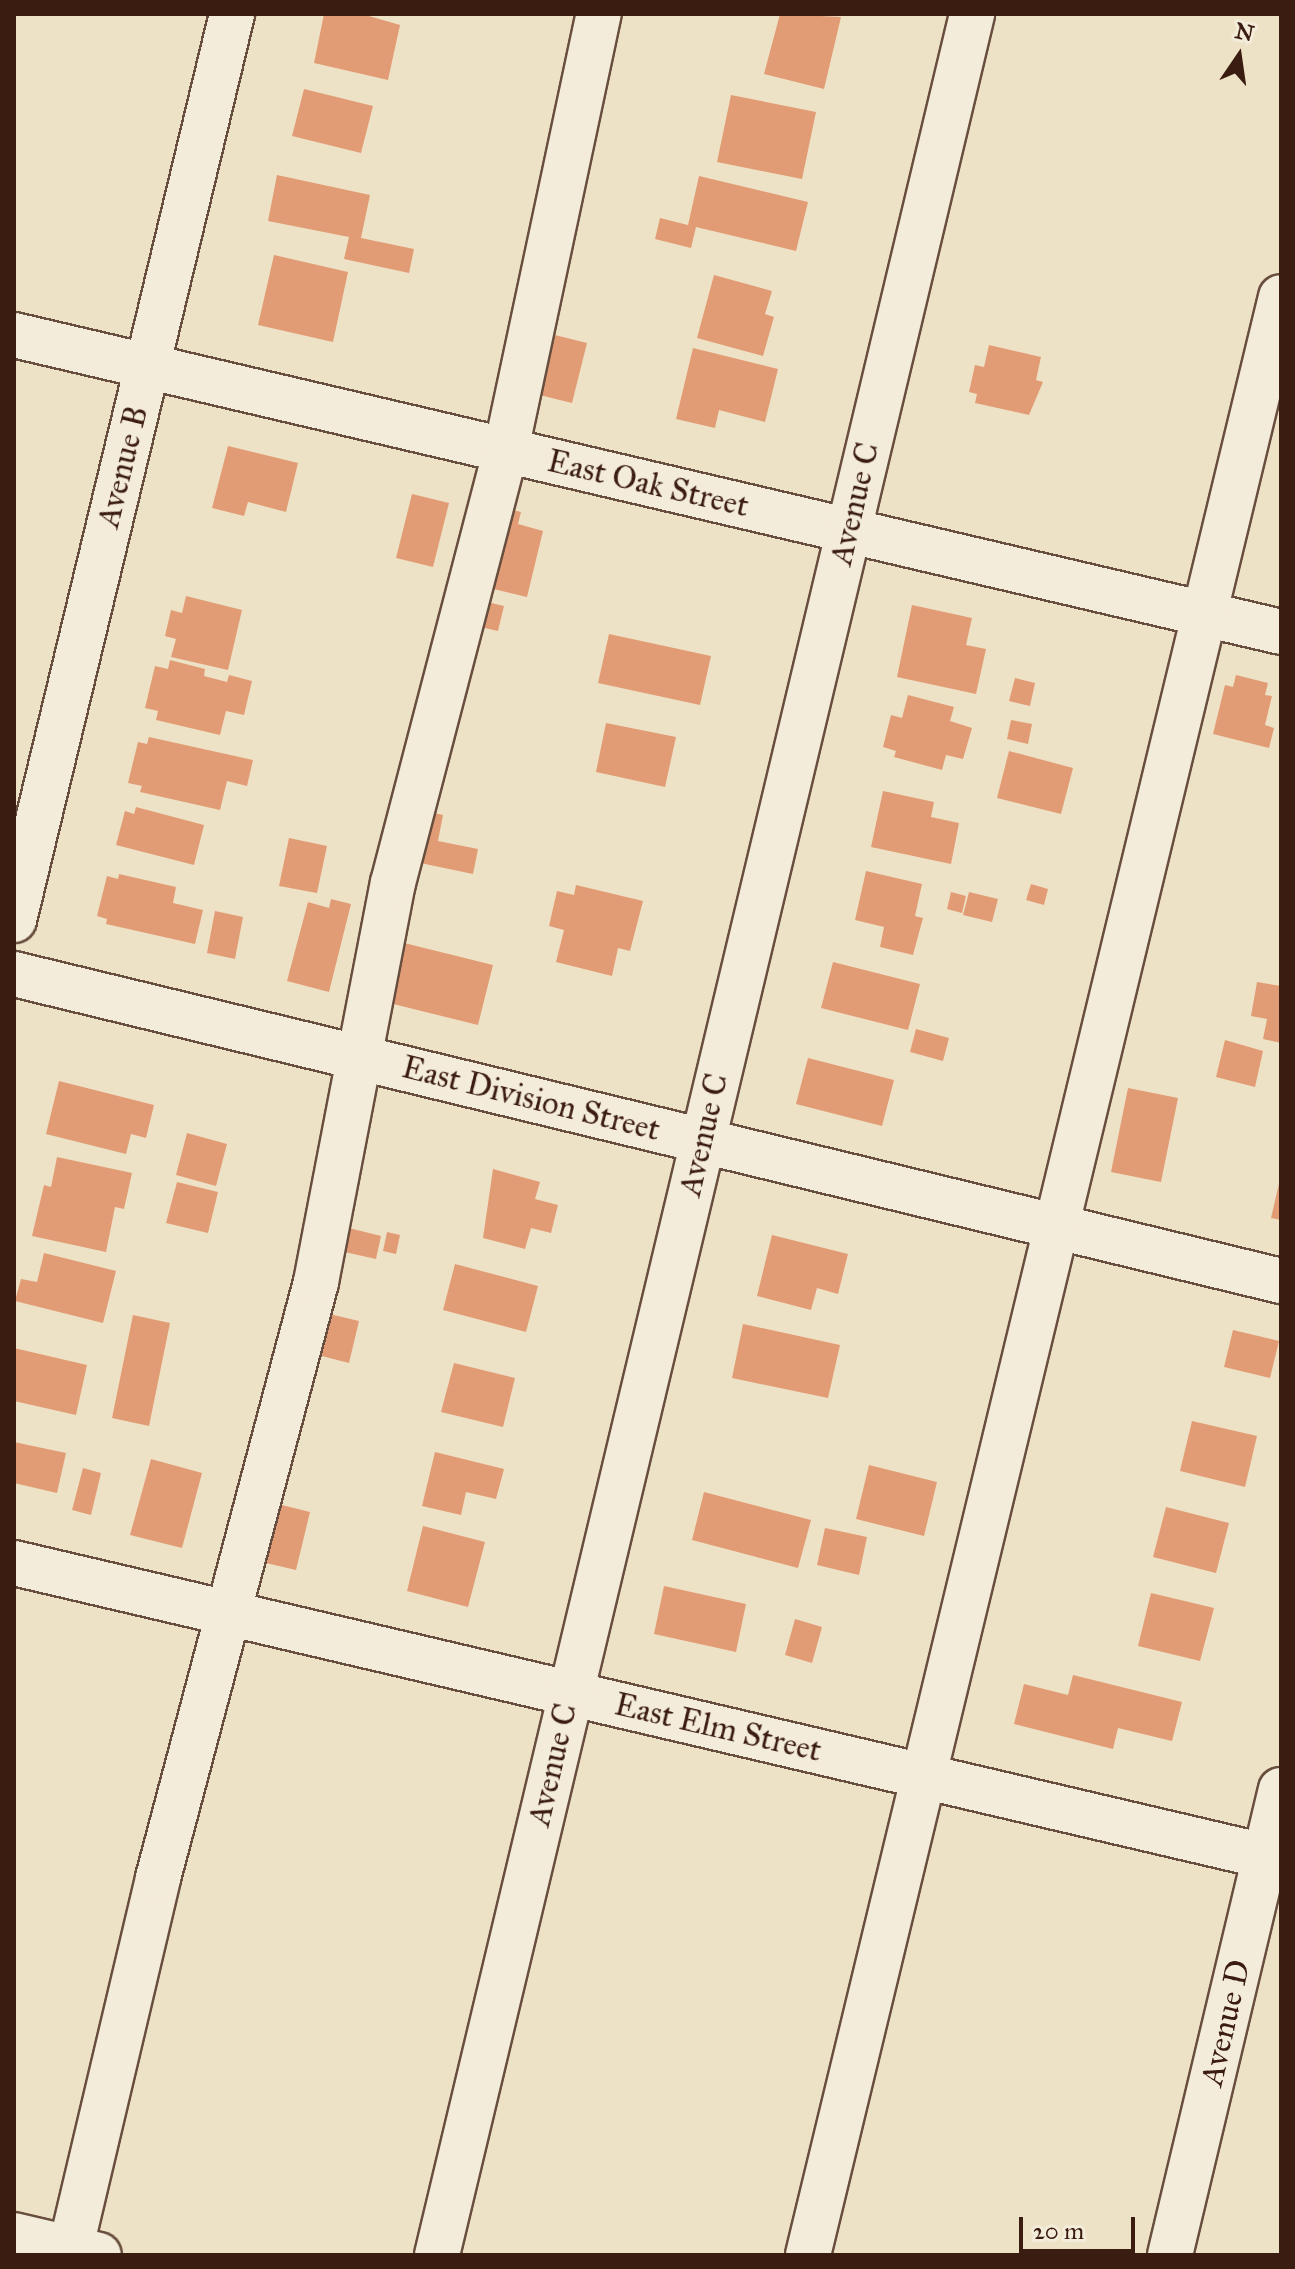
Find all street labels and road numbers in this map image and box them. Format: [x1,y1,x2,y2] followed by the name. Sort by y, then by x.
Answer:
[89,402,157,532] street label: Avenue B
[822,439,888,569] street label: Avenue C
[544,442,752,526] street label: East Oak Street
[398,1048,664,1150] street label: East Division Street
[671,1070,737,1200] street label: Avenue C
[611,1686,825,1770] street label: East Elm Street
[520,1700,586,1830] street label: Avenue C
[1193,1956,1259,2090] street label: Avenue D

